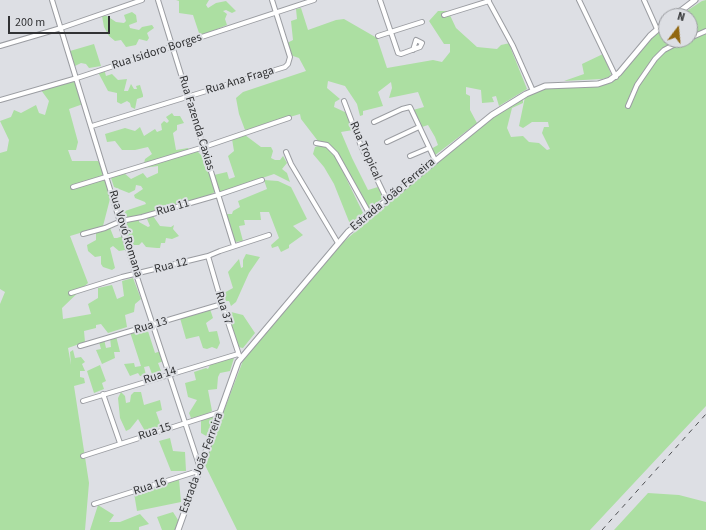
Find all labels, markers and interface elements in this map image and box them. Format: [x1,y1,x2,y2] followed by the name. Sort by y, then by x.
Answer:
[10,8,112,34] scale bar
[658,8,698,48] north arrow
[676,9,687,25] text: N
[15,14,45,31] text: 200 m
[110,31,204,73] street label: Rua Isidoro Borges
[204,64,276,98] street label: Rua Ana Fraga
[175,74,217,172] street label: Rua Fazenda Caxias
[346,120,384,182] street label: Rua Tropical
[348,155,438,235] street label: Estrada João Ferreira
[105,189,145,279] street label: Rua Vovó Romana
[155,196,191,220] street label: Rua 11
[153,255,189,277] street label: Rua 12
[211,290,235,326] street label: Rua 37
[133,314,169,338] street label: Rua 13
[142,364,178,388] street label: Rua 14
[177,411,227,515] street label: Estrada João Ferreira
[137,420,173,444] street label: Rua 15
[132,475,168,499] street label: Rua 16

